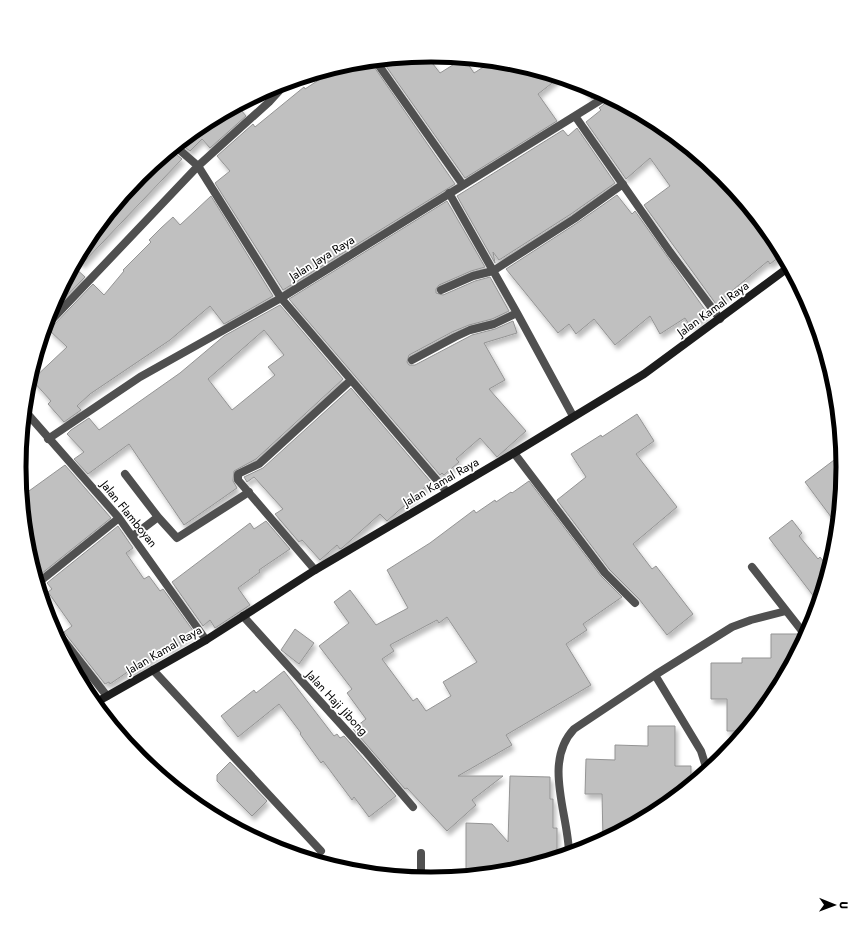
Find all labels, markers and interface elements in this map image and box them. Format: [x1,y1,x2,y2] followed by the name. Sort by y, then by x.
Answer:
[284,231,358,286] street label: Jalan Jaya Raya
[672,277,753,342] street label: Jalan Kamal Raya
[398,453,482,512] street label: Jalan Kamal Raya
[95,475,162,551] street label: Jalan Flamboyan
[121,621,205,680] street label: Jalan Kamal Raya
[301,665,372,740] street label: Jalan Haji Jibong
[814,885,854,925] north arrow
[836,901,852,909] text: U

